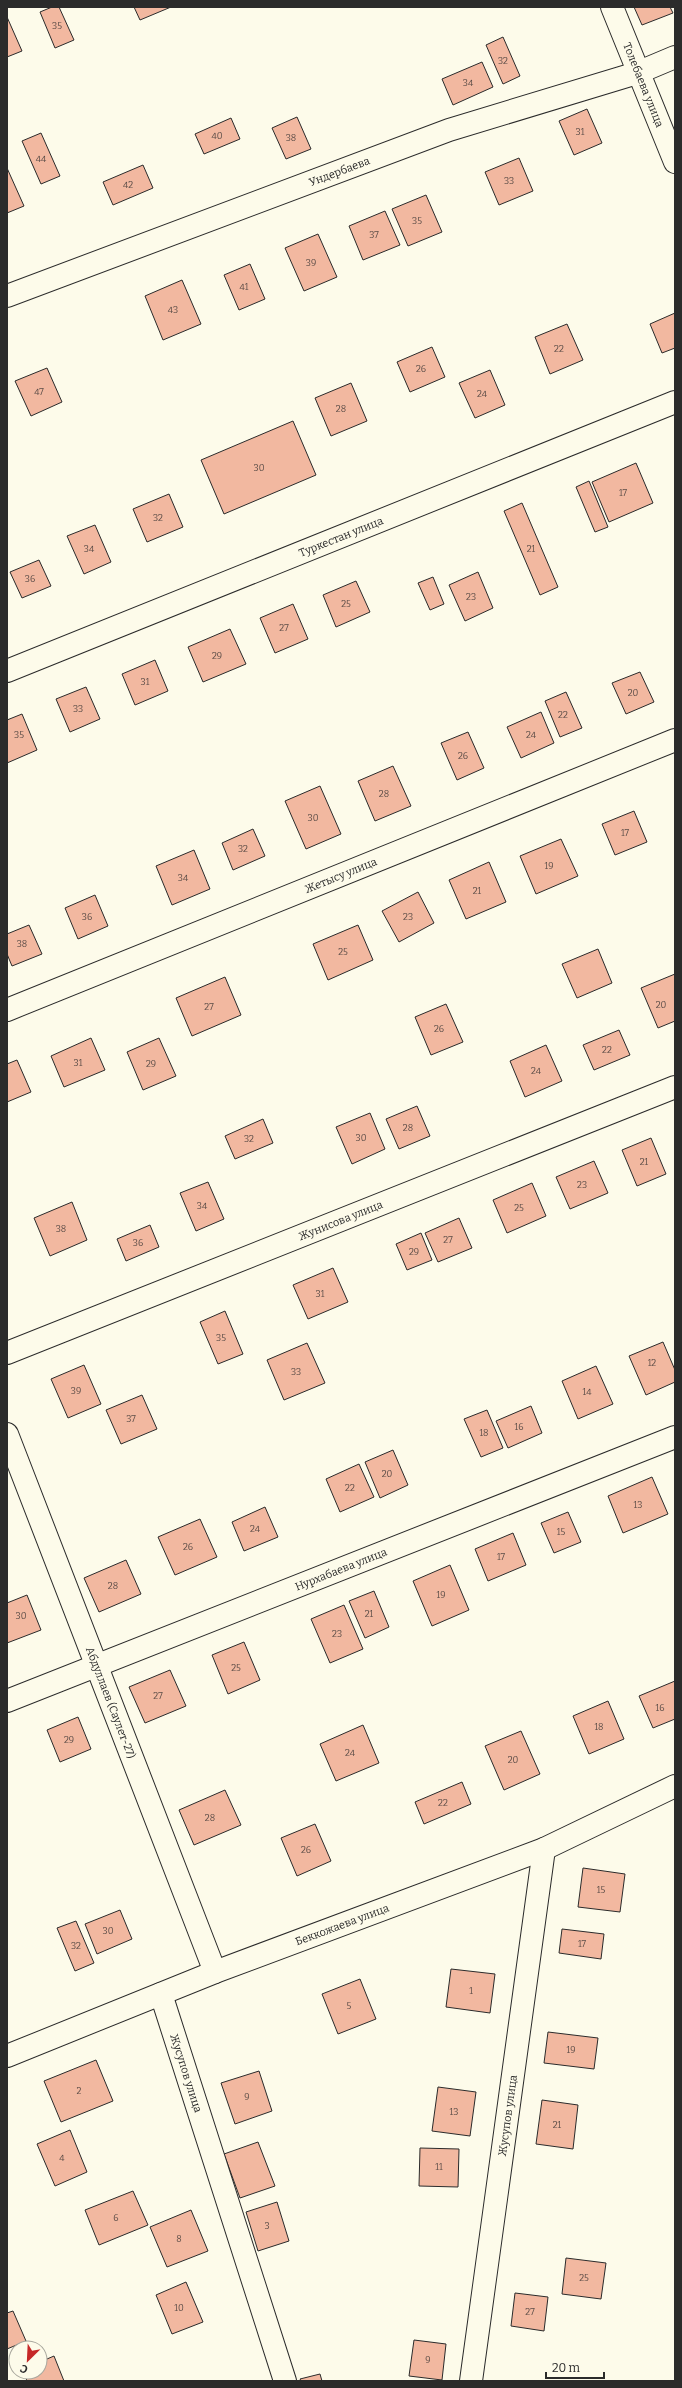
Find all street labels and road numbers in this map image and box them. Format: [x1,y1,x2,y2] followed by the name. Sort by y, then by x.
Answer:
[621,41,667,129] street label: Толебаева улица
[307,154,372,189] street label: Ундербаева
[297,514,385,559] street label: Туркестан улица
[303,855,379,896] street label: Жетысу улица
[296,1198,385,1243] street label: Жунисова улица
[293,1545,389,1593] street label: Нурхабаева улица
[83,1645,138,1760] street label: Абдуллаев (Саулет-27)
[293,1901,391,1948] street label: Беккожаева улица
[168,2032,205,2114] street label: Жусупов улица
[495,2074,519,2157] street label: Жусупов улица

